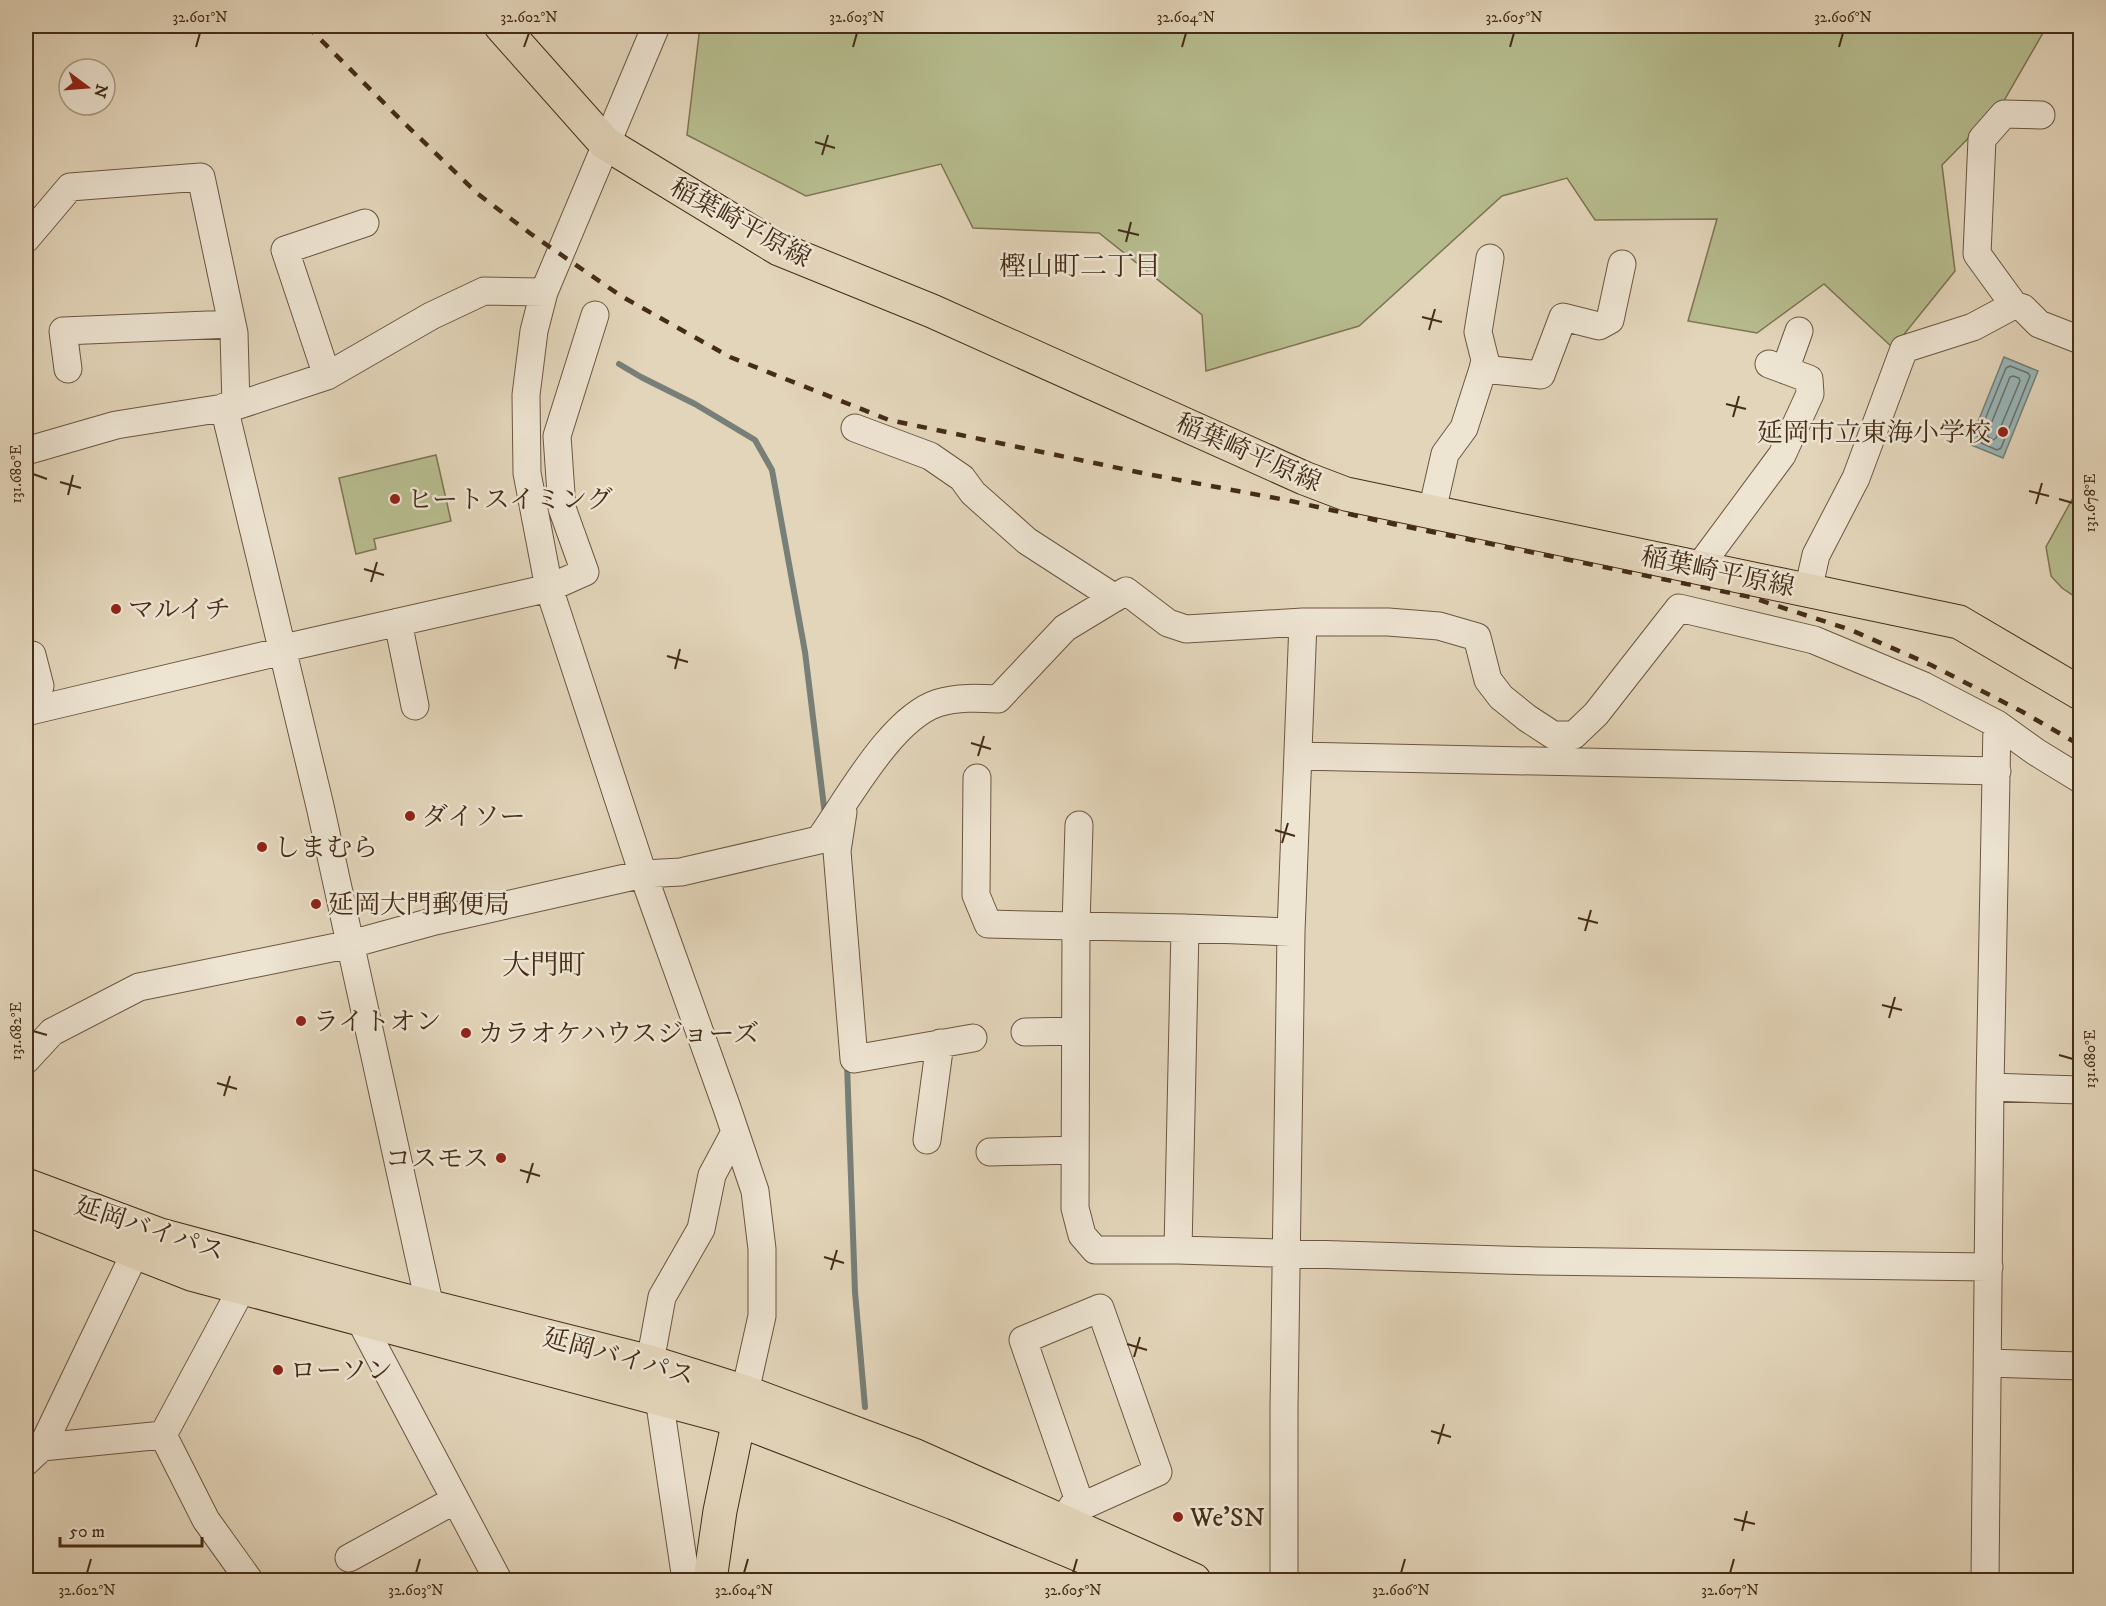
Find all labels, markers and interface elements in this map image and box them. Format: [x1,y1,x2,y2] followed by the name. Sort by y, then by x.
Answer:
[172,8,228,27] text: 32.601°N
[500,8,558,27] text: 32.602°N
[829,8,885,27] text: 32.603°N
[1157,8,1215,27] text: 32.604°N
[1485,8,1543,27] text: 32.605°N
[1814,8,1872,27] text: 32.606°N
[57,57,117,117] north arrow
[89,82,112,100] text: N
[664,171,816,276] street label: 稲葉崎平原線
[999,250,1161,284] district label: 樫山町二丁目
[1170,407,1326,500] street label: 稲葉崎平原線
[1757,417,1991,450] place label: 延岡市立東海小学校
[1996,425,2010,439] marker: 延岡市立東海小学校
[7,444,26,503] text: 131.680°E
[2081,473,2100,532] text: 131.678°E
[407,484,613,517] place label: ヒートスイミング
[388,492,402,506] marker: ヒートスイミング
[1638,540,1797,605] street label: 稲葉崎平原線
[128,594,231,627] place label: マルイチ
[109,602,123,616] marker: マルイチ
[422,801,525,834] place label: ダイソー
[403,809,417,823] marker: ダイソー
[274,832,378,865] place label: しまむら
[255,840,269,854] marker: しまむら
[328,889,510,922] place label: 延岡大門郵便局
[309,897,323,911] marker: 延岡大門郵便局
[502,948,586,983] district label: 大門町
[7,1001,26,1060] text: 131.682°E
[313,1006,441,1039] place label: ライトオン
[294,1014,308,1028] marker: ライトオン
[478,1018,759,1051] place label: カラオケハウスジョーズ
[459,1026,473,1040] marker: カラオケハウスジョーズ
[2081,1029,2100,1088] text: 131.680°E
[385,1143,489,1176] place label: コスモス
[494,1151,508,1165] marker: コスモス
[71,1190,229,1269] street label: 延岡バイパス
[539,1321,698,1394] street label: 延岡バイパス
[290,1355,393,1388] place label: ローソン
[271,1363,285,1377] marker: ローソン
[1189,1502,1265,1535] place label: We'SN
[60,1510,202,1548] scale bar
[1171,1510,1185,1524] marker: We'SN
[69,1521,105,1543] text: 50 m
[58,1581,116,1600] text: 32.602°N
[388,1581,444,1600] text: 32.603°N
[715,1581,773,1600] text: 32.604°N
[1044,1581,1102,1600] text: 32.605°N
[1372,1581,1430,1600] text: 32.606°N
[1701,1581,1759,1600] text: 32.607°N

